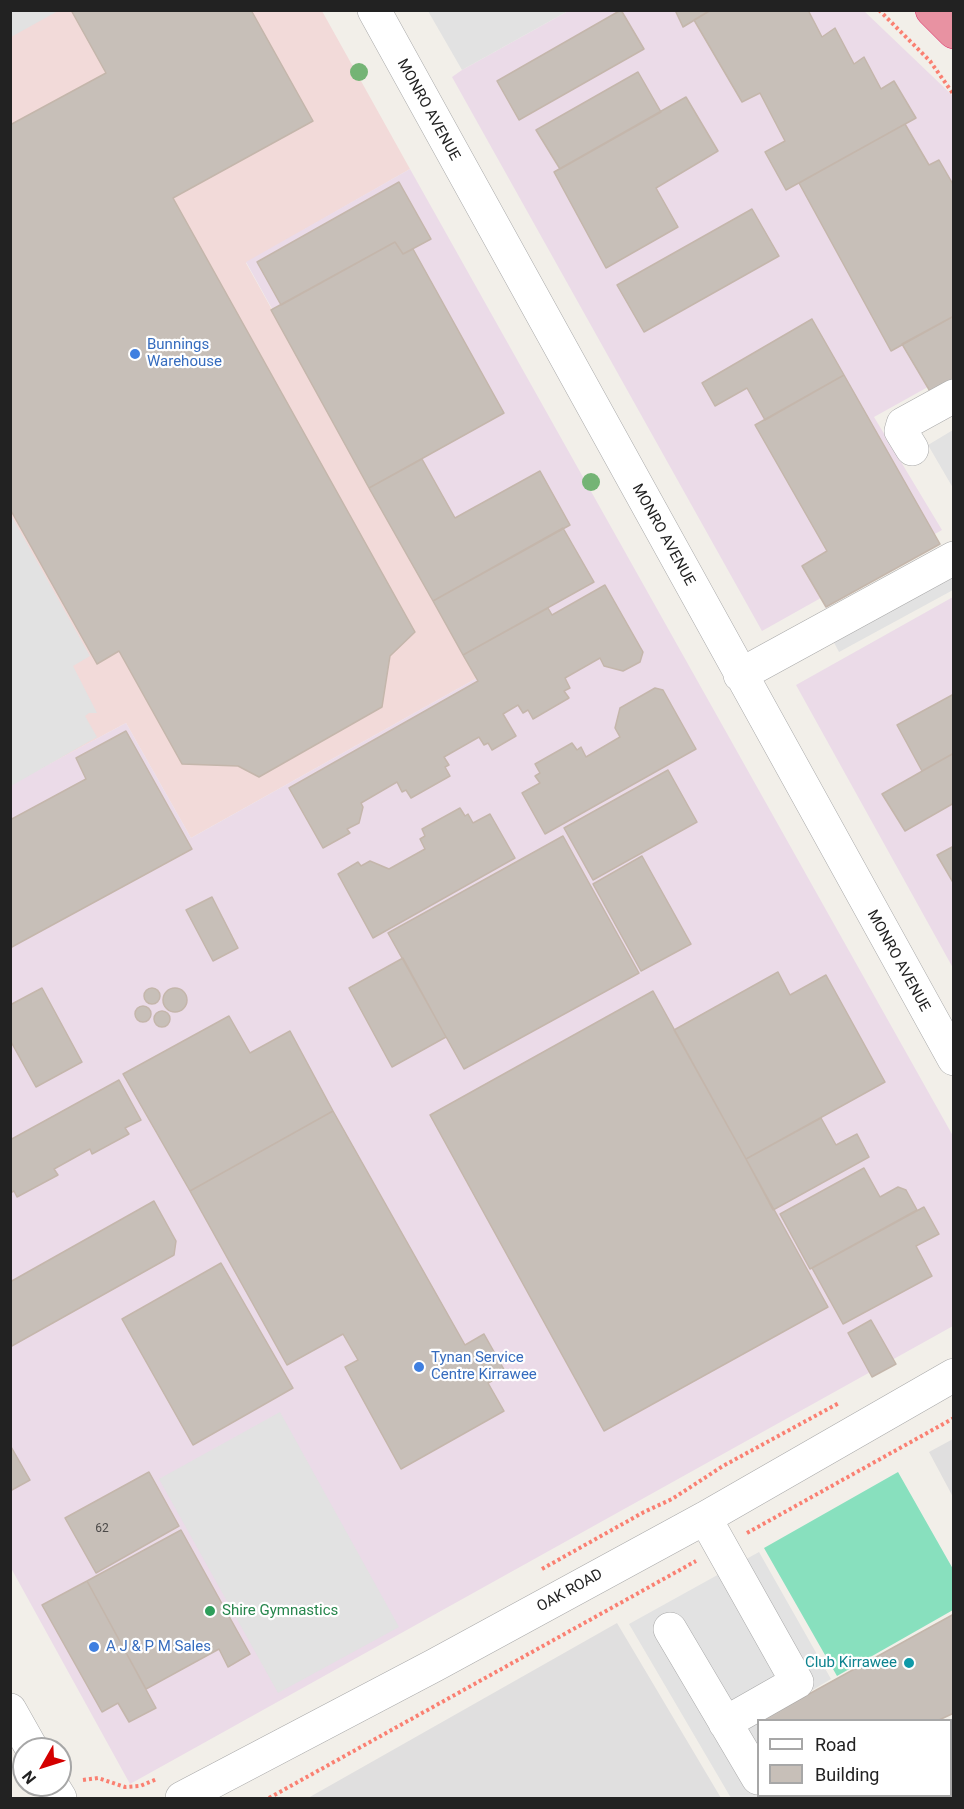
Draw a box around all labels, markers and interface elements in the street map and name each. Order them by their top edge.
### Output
street label: MONRO AVENUE [393,56,463,164]
place label: Bunnings Warehouse [147,336,222,371]
marker: Bunnings Warehouse [128,347,142,361]
street label: MONRO AVENUE [628,481,698,589]
street label: MONRO AVENUE [863,907,933,1015]
place label: Tynan Service Centre Kirrawee [431,1349,537,1384]
marker: Tynan Service Centre Kirrawee [412,1360,426,1374]
house number: 62 [95,1522,109,1536]
street label: OAK ROAD [534,1566,606,1616]
place label: Shire Gymnastics [222,1602,338,1620]
marker: Shire Gymnastics [203,1604,217,1618]
place label: A J & P M Sales [106,1638,211,1656]
marker: A J & P M Sales [87,1640,101,1654]
place label: Club Kirrawee [805,1654,897,1672]
marker: Club Kirrawee [902,1656,916,1670]
legend [757,1719,952,1797]
text: Road [815,1734,856,1755]
north arrow [12,1737,72,1797]
text: Building [815,1764,879,1785]
text: N [18,1767,40,1788]

